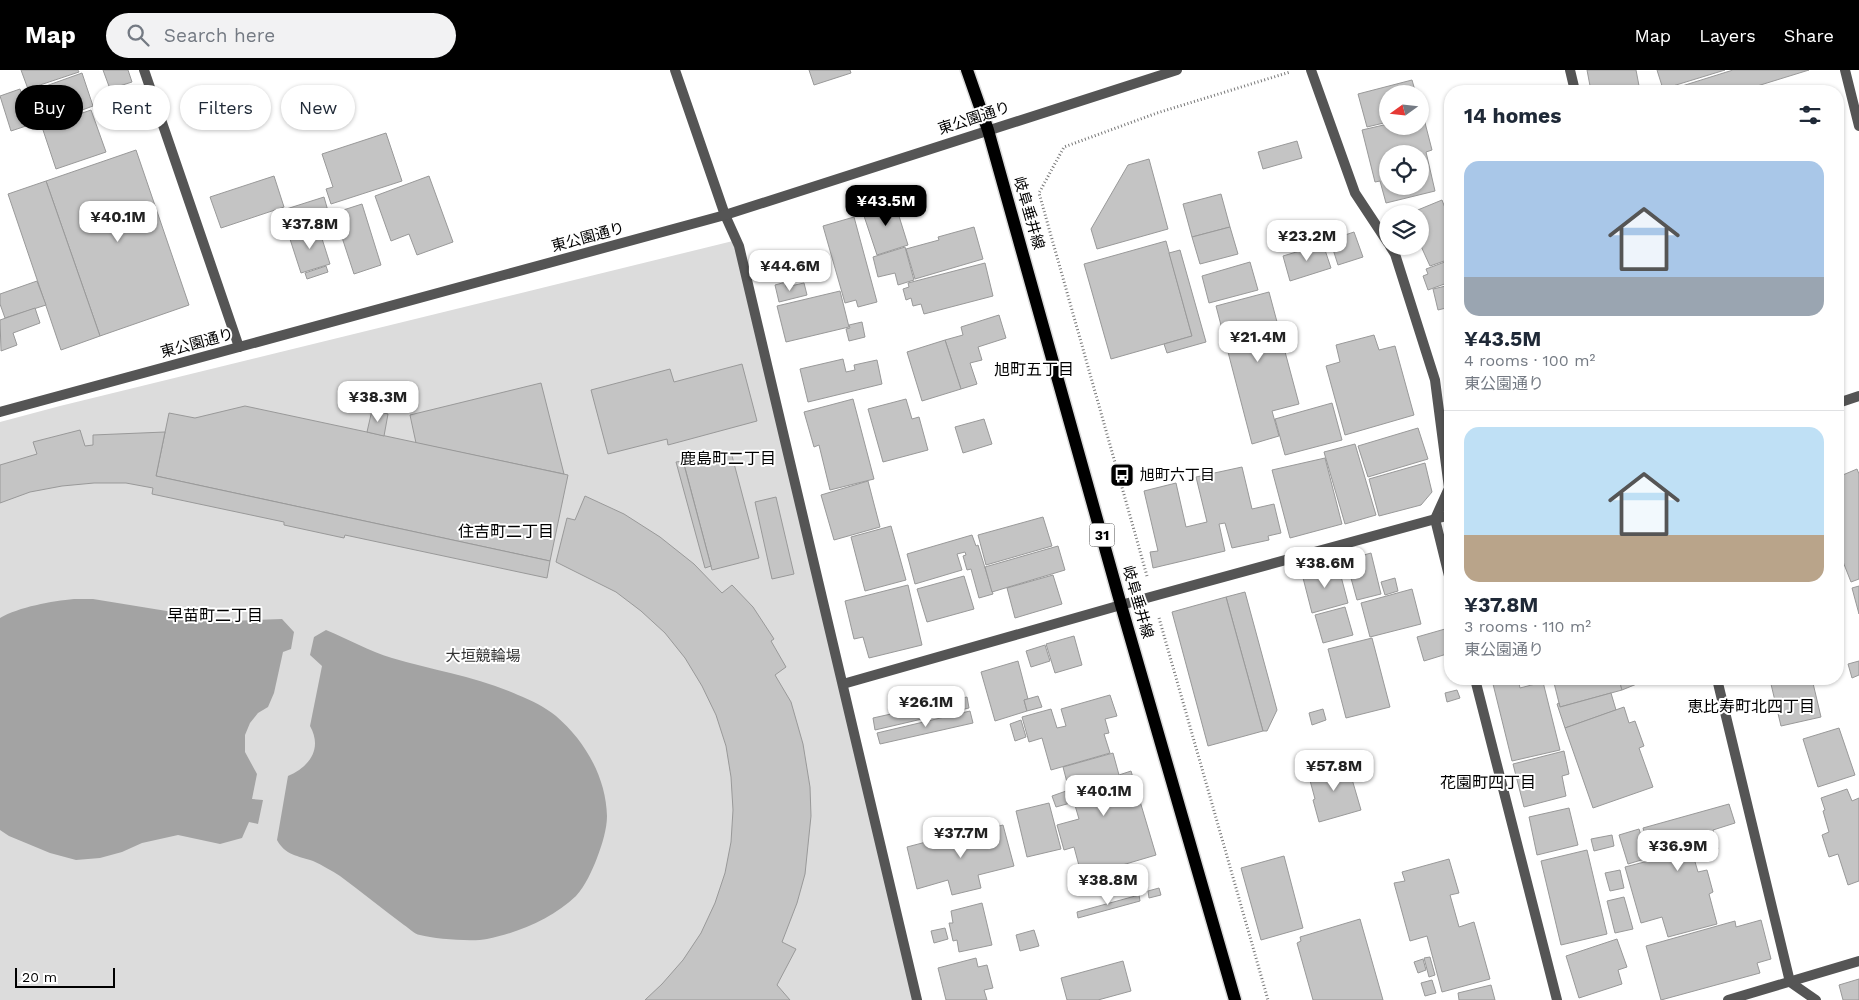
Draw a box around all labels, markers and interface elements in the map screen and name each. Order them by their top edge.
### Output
search box [106,13,456,58]
text: Map [25,21,76,49]
icon: search [124,21,152,49]
text: Search here [164,24,275,47]
text: Map [1634,25,1671,46]
text: Layers [1699,25,1756,46]
text: Share [1784,25,1834,46]
chip: Buy [15,85,83,130]
chip: Rent [93,85,170,130]
chip: Filters [180,85,271,130]
chip: New [281,85,355,130]
north arrow [1379,85,1429,135]
map controls [1379,85,1429,255]
street label: 東公園通り [936,98,1012,138]
icon: filters [1796,101,1824,129]
text: 14 homes [1464,103,1561,128]
button: locate [1379,145,1429,195]
street label: 岐阜垂井線 [1010,174,1048,252]
pin: ¥43.5M [845,184,927,227]
text: ¥43.5M [856,191,916,210]
icon: home [1599,194,1689,284]
pin: ¥40.1M [77,200,159,243]
button: layers [1379,205,1429,255]
text: ¥40.1M [90,207,146,226]
pin: ¥37.8M [269,208,351,250]
text: ¥37.8M [282,214,338,233]
street label: 東公園通り [549,219,627,255]
pin: ¥23.2M [1266,220,1348,262]
text: ¥23.2M [1278,226,1336,245]
pin: ¥44.6M [749,250,831,292]
text: ¥44.6M [760,256,820,275]
pin: ¥21.4M [1217,320,1299,363]
street label: 東公園通り [158,325,236,361]
text: ¥43.5M [1464,326,1541,351]
text: ¥21.4M [1230,327,1286,346]
text: 4 rooms · 100 m² [1464,351,1595,370]
district label: 旭町五丁目 [994,360,1074,379]
text: 東公園通り [1464,374,1544,393]
pin: ¥38.3M [337,380,419,423]
text: ¥38.3M [349,387,407,406]
district label: 鹿島町二丁目 [680,449,776,468]
icon: home [1599,459,1689,549]
bus stop icon: 旭町六丁目 [1109,462,1135,488]
place label: 旭町六丁目 [1140,466,1215,484]
district label: 住吉町二丁目 [458,522,554,541]
road number: 31 [1090,524,1114,546]
pin: ¥38.6M [1284,546,1366,589]
text: ¥38.6M [1295,553,1355,572]
street label: 岐阜垂井線 [1119,563,1157,641]
text: ¥37.8M [1464,592,1538,617]
district label: 早苗町二丁目 [167,606,263,625]
text: 3 rooms · 110 m² [1464,617,1591,636]
text: 東公園通り [1464,640,1544,659]
park label: 大垣競輪場 [445,647,521,665]
pin: ¥26.1M [885,686,967,728]
text: ¥26.1M [899,692,953,711]
district label: 恵比寿町北四丁目 [1687,697,1815,716]
pin: ¥57.8M [1293,750,1375,792]
text: ¥57.8M [1306,756,1362,775]
district label: 花園町四丁目 [1440,773,1536,792]
pin: ¥40.1M [1063,774,1145,817]
text: ¥40.1M [1076,781,1132,800]
pin: ¥37.7M [920,816,1002,859]
text: ¥37.7M [934,823,988,842]
pin: ¥36.9M [1637,830,1719,872]
text: ¥36.9M [1648,836,1708,855]
pin: ¥38.8M [1067,864,1149,906]
text: ¥38.8M [1078,870,1138,889]
scale bar [15,965,115,988]
text: 20 m [22,969,57,985]

